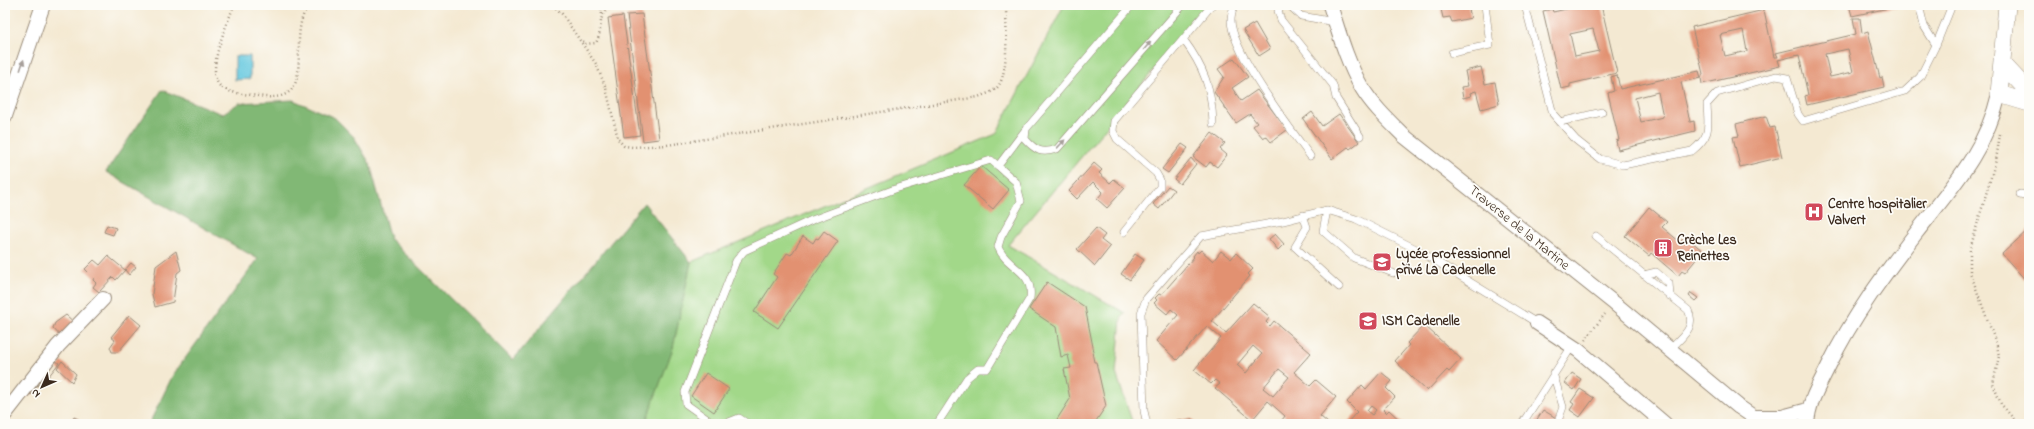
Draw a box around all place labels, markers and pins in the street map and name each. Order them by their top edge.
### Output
place label: Centre hospitalier Valvert [1827,194,1927,231]
hospital icon: Centre hospitalier Valvert [1803,201,1825,223]
place label: Crèche Les Reinettes [1676,230,1737,267]
building icon: Crèche Les Reinettes [1652,237,1674,259]
place label: Lycée professionnel privé La Cadenelle [1396,244,1511,281]
school or university icon: Lycée professionnel privé La Cadenelle [1371,251,1393,273]
school or university icon: ISM Cadenelle [1357,310,1379,332]
place label: ISM Cadenelle [1382,311,1461,332]

